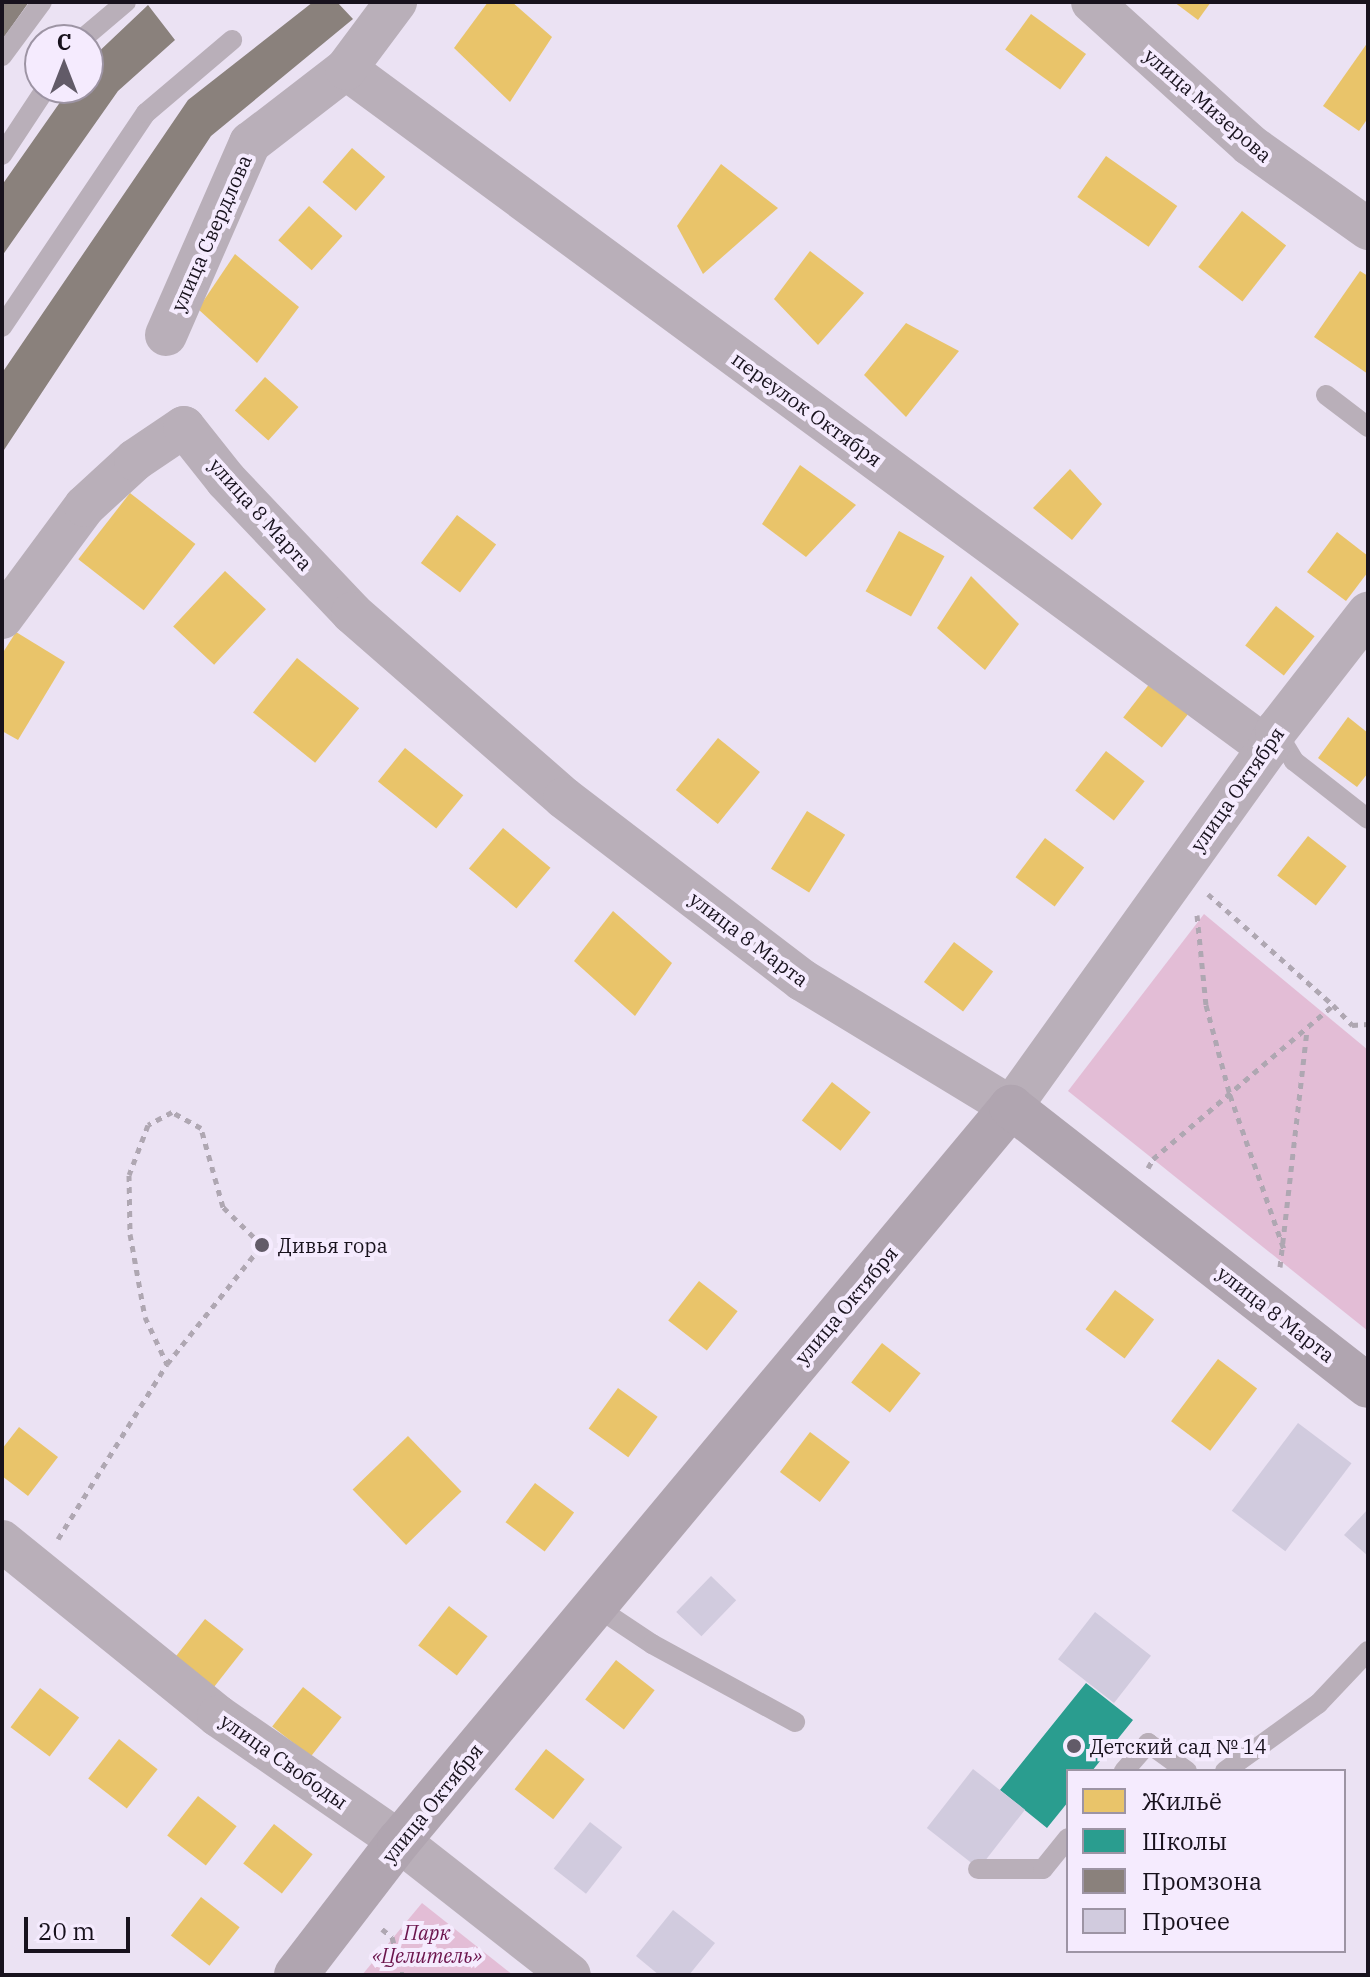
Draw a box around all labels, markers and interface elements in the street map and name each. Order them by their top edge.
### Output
north arrow [24,24,104,104]
text: С [57,27,71,56]
street label: улица Мизерова [1139,43,1277,167]
street label: улица Свердлова [166,151,256,315]
street label: переулок Октября [727,347,887,471]
street label: улица 8 Марта [204,453,318,575]
street label: улица Октября [1185,722,1289,856]
street label: улица 8 Марта [685,887,813,991]
place label: Дивья гора [278,1233,388,1257]
marker: Дивья гора [253,1236,271,1254]
street label: улица Октября [790,1241,902,1369]
street label: улица 8 Марта [1212,1261,1340,1367]
street label: улица Свободы [216,1708,352,1814]
place label: Детский сад № 14 [1090,1734,1267,1758]
marker: Детский сад № 14 [1065,1737,1083,1755]
street label: улица Октября [376,1738,488,1868]
legend [1066,1769,1346,1953]
text: Жильё [1142,1785,1222,1817]
text: Школы [1142,1825,1227,1857]
text: Промзона [1142,1865,1262,1897]
scale bar [28,1901,134,1951]
text: Прочее [1142,1905,1230,1937]
text: 20 m [38,1915,95,1947]
park label: Парк «Целитель» [372,1921,482,1968]

